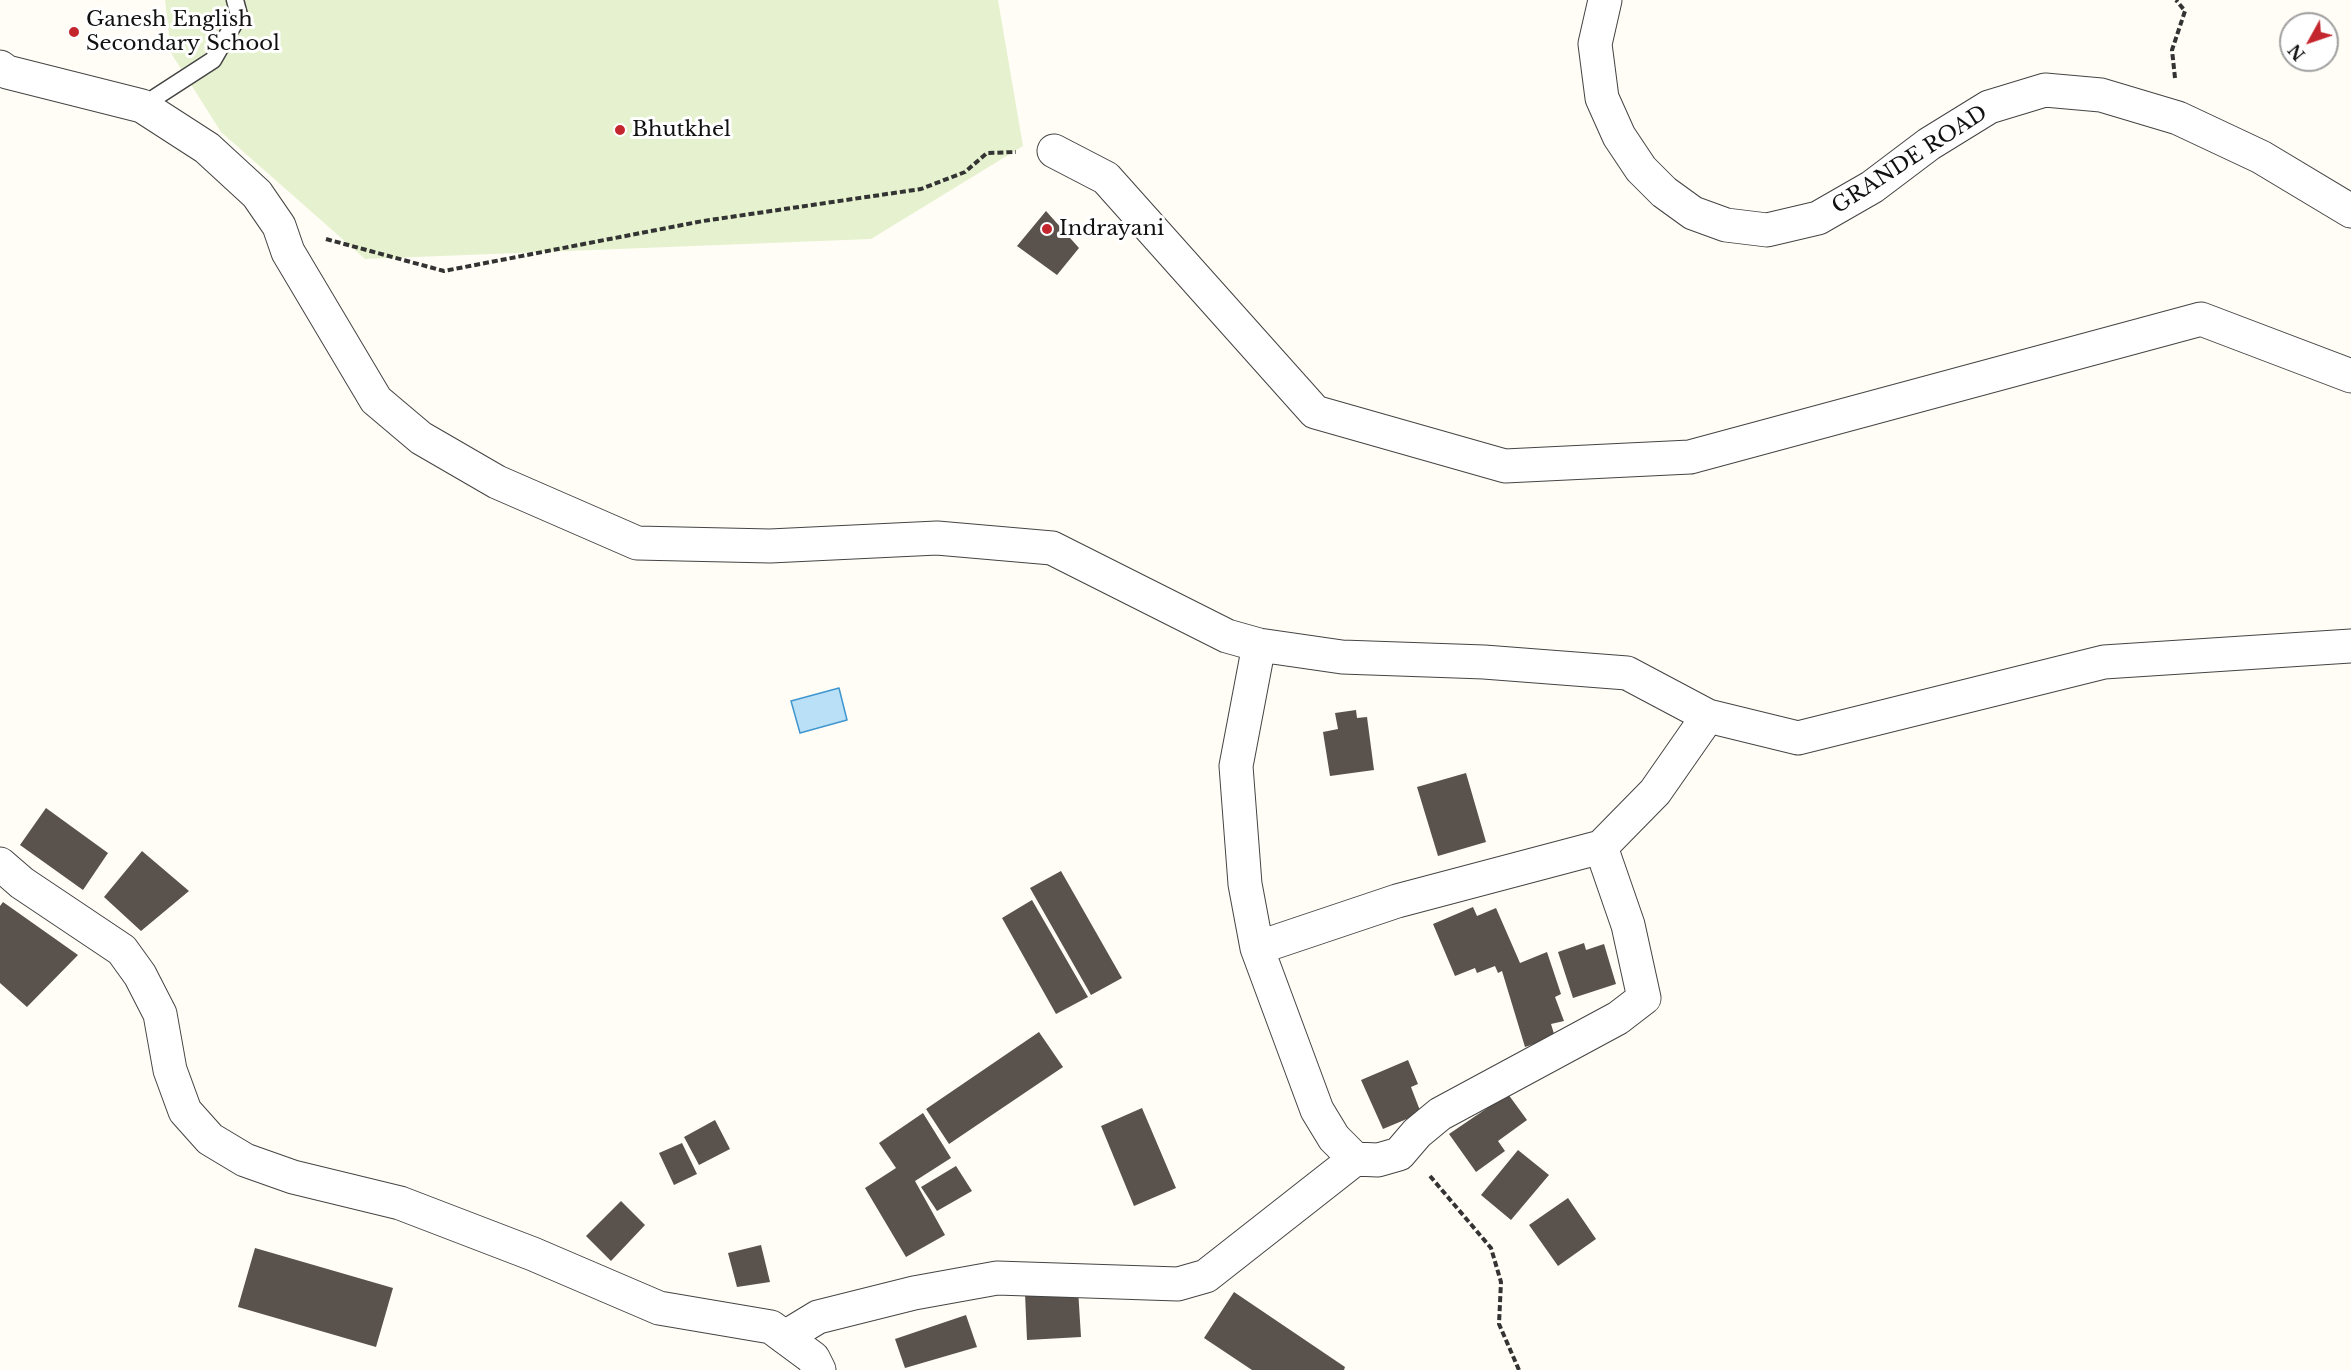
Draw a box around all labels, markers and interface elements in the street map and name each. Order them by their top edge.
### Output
place label: Ganesh English Secondary School [86,7,280,57]
north arrow [2279,12,2339,72]
marker: Ganesh English Secondary School [67,25,81,39]
text: N [2284,40,2309,64]
street label: GRANDE ROAD [1828,100,1992,220]
place label: Bhutkhel [632,117,731,143]
marker: Bhutkhel [613,123,627,137]
place label: Indrayani [1059,216,1164,242]
marker: Indrayani [1040,222,1054,236]

